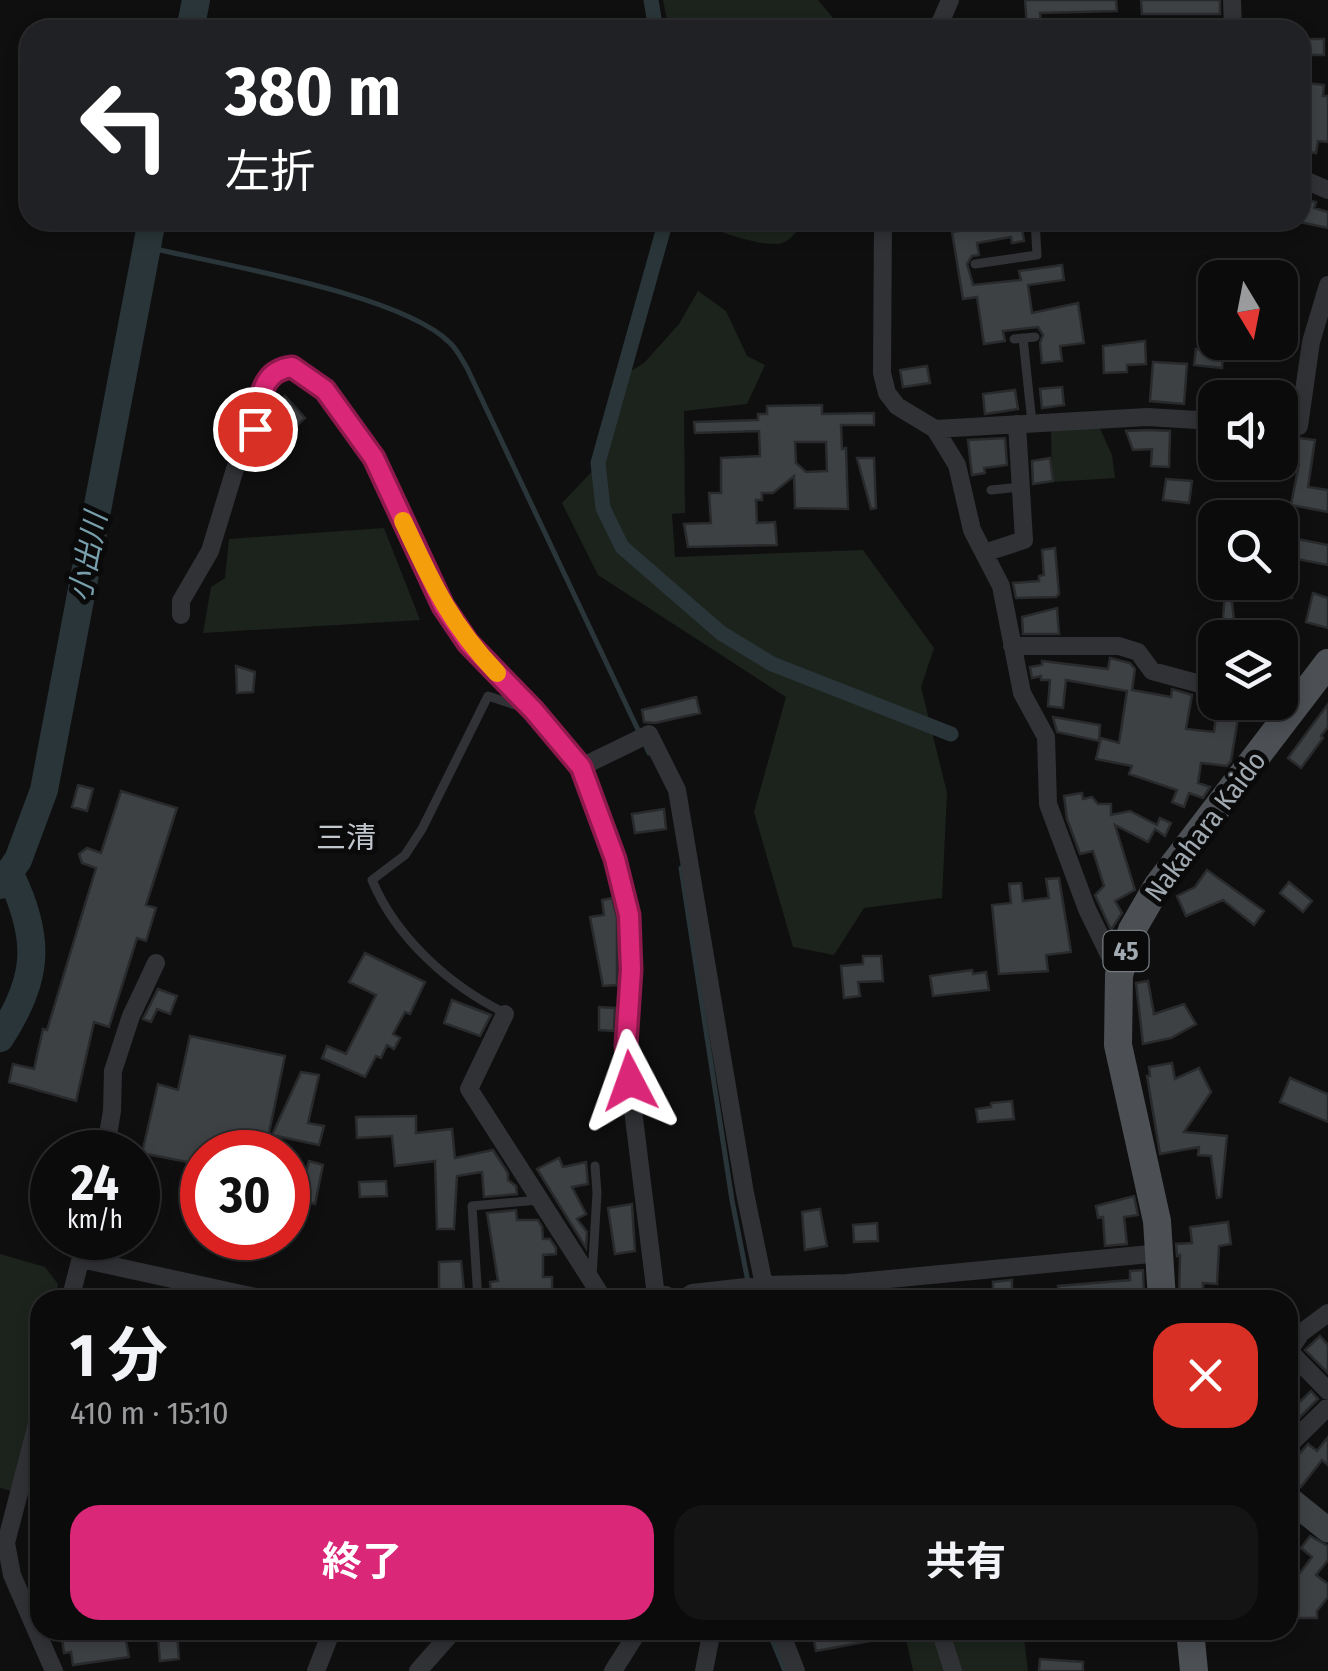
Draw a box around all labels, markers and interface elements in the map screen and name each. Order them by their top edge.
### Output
text: 380 m [225,50,401,134]
icon: left [60,60,190,190]
text: 左折 [225,145,315,199]
north arrow [1198,260,1298,360]
map controls [1198,260,1298,720]
button: sound [1198,380,1298,480]
pin [213,387,298,472]
icon: arrive [228,402,283,457]
button: search [1198,500,1298,600]
water label: 小出川 [62,506,115,605]
button: layers [1198,620,1298,720]
street label: Nakahara Kaido [1138,745,1273,908]
district label: 三清 [316,820,376,856]
road number: 45 [1104,931,1148,971]
position arrow [578,1029,682,1133]
speed limit sign: 30 [180,1130,310,1260]
text: 24 [71,1153,119,1213]
text: km/h [67,1205,123,1235]
text: 1 分 [70,1320,168,1392]
button: close [1153,1323,1258,1428]
text: 410 m · 15:10 [70,1394,229,1432]
button: 終了 [70,1505,654,1620]
button: 共有 [674,1505,1258,1620]

